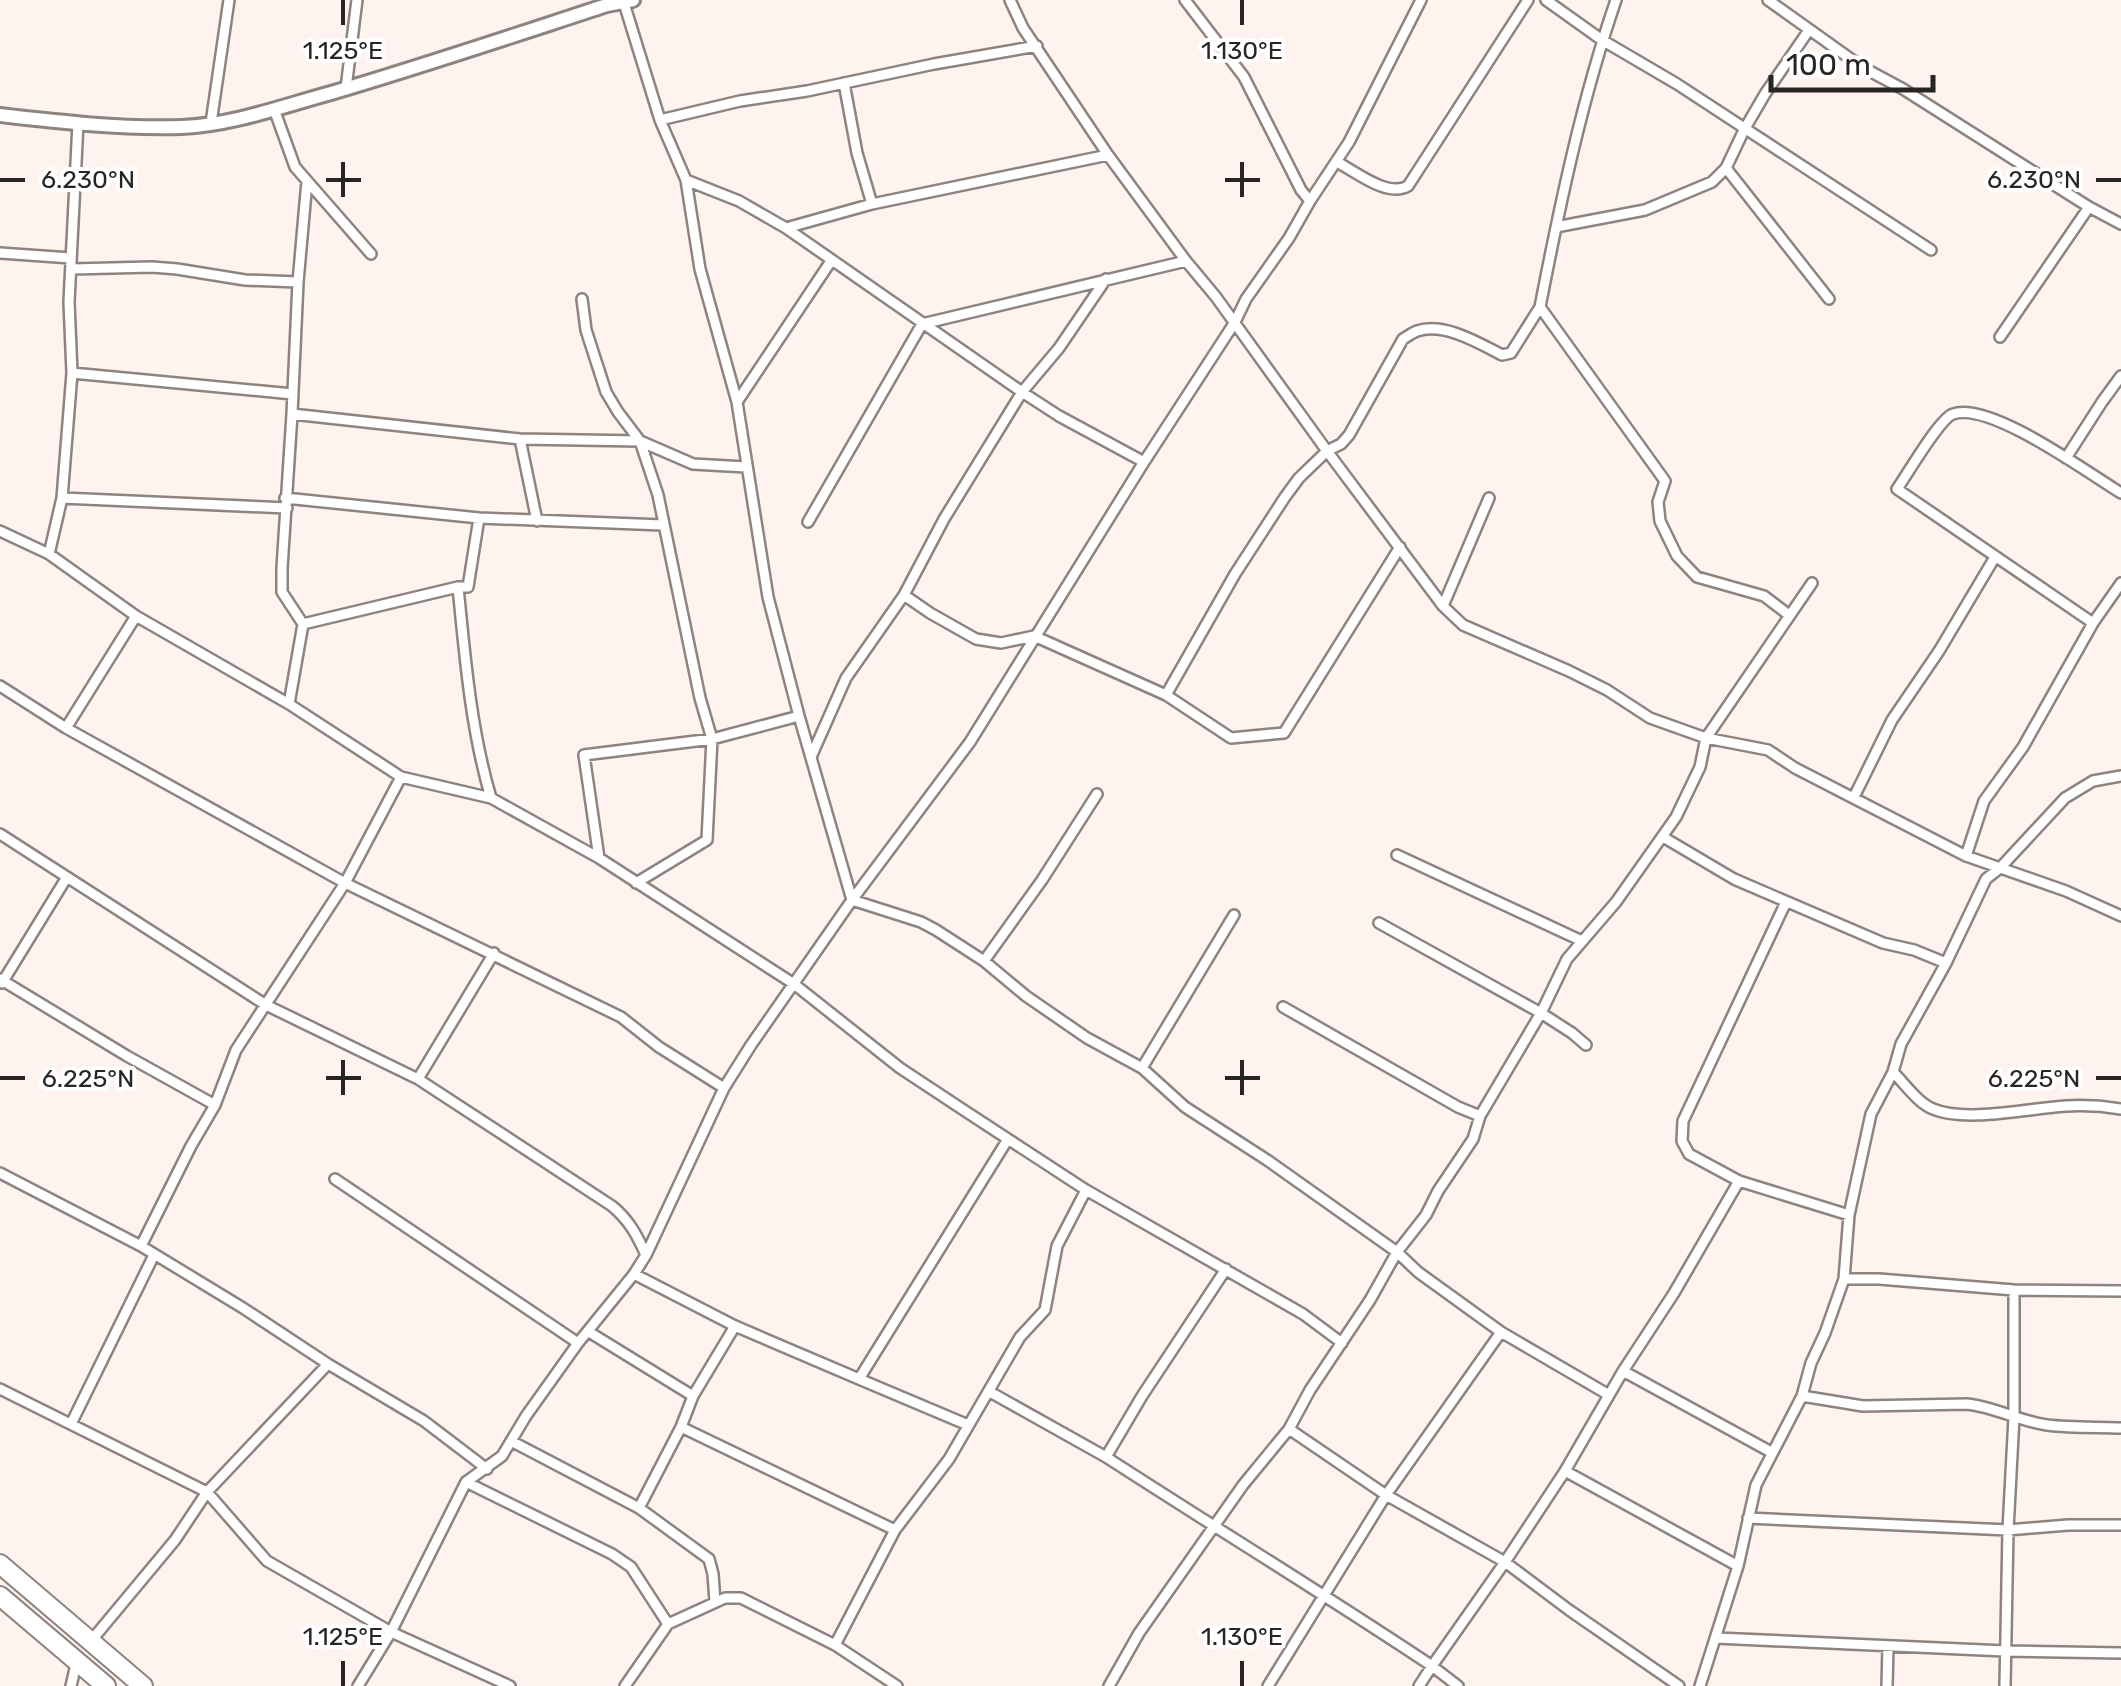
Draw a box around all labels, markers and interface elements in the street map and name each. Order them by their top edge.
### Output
scale bar [1771,30,1934,92]
text: 1.125°E [303,36,383,65]
text: 1.130°E [1201,36,1283,65]
text: 100 m [1786,47,1871,83]
text: 6.230°N [41,165,135,194]
text: 6.230°N [1987,165,2081,194]
text: 6.225°N [42,1064,134,1093]
text: 6.225°N [1988,1064,2080,1093]
text: 1.125°E [303,1622,383,1651]
text: 1.130°E [1201,1622,1283,1651]

